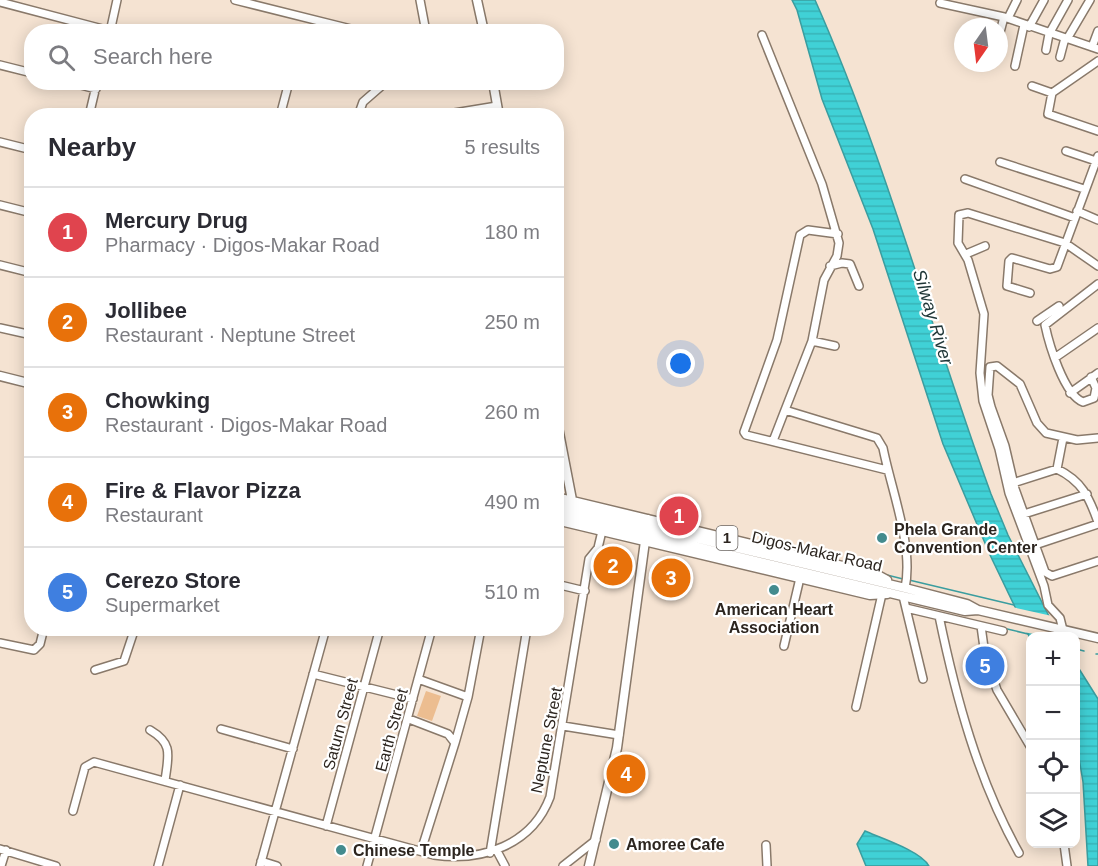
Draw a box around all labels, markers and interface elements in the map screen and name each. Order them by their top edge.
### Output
north arrow [954,18,1008,72]
search box [24,24,564,90]
icon: search [45,41,78,74]
text: Search here [93,44,213,69]
text: Nearby [48,132,136,162]
text: 5 results [464,136,540,158]
text: Mercury Drug [105,208,248,233]
text: 1 [62,221,73,243]
text: 180 m [484,221,540,243]
text: Pharmacy · Digos-Makar Road [105,234,380,256]
water label: Silway River [909,267,957,368]
text: Jollibee [105,298,187,323]
text: 2 [62,311,73,333]
text: 250 m [484,311,540,333]
text: Restaurant · Neptune Street [105,324,355,346]
your location [666,349,695,378]
text: Chowking [105,388,210,413]
text: 3 [62,401,73,423]
text: 260 m [484,401,540,423]
text: Restaurant · Digos-Makar Road [105,414,387,436]
text: Fire & Flavor Pizza [105,478,301,503]
text: 4 [62,491,73,513]
text: 490 m [484,491,540,513]
pin: 1 [660,494,698,538]
text: Restaurant [105,504,203,526]
place label: Phela Grande Convention Center [894,521,1037,556]
road number: 1 [716,526,738,550]
street label: Digos-Makar Road [750,528,884,575]
marker: Phela Grande Convention Center [875,531,889,545]
pin: 2 [594,544,632,588]
pin: 3 [652,556,690,600]
text: Cerezo Store [105,568,241,593]
text: 5 [62,581,73,603]
text: 510 m [484,581,540,603]
marker: American Heart Association [767,583,781,597]
text: Supermarket [105,594,220,616]
place label: American Heart Association [715,601,834,636]
map controls [1026,632,1080,848]
button: + [1026,632,1080,686]
pin: 5 [966,644,1004,688]
street label: Saturn Street [320,676,361,772]
street label: Neptune Street [528,685,565,795]
street label: Earth Street [372,686,411,774]
button: − [1026,686,1080,740]
button: locate [1026,740,1080,794]
pin: 4 [606,752,646,796]
button: layers [1026,794,1080,848]
place label: Amoree Cafe [626,836,725,853]
marker: Amoree Cafe [607,837,621,851]
place label: Chinese Temple [353,842,475,859]
marker: Chinese Temple [334,843,348,857]

